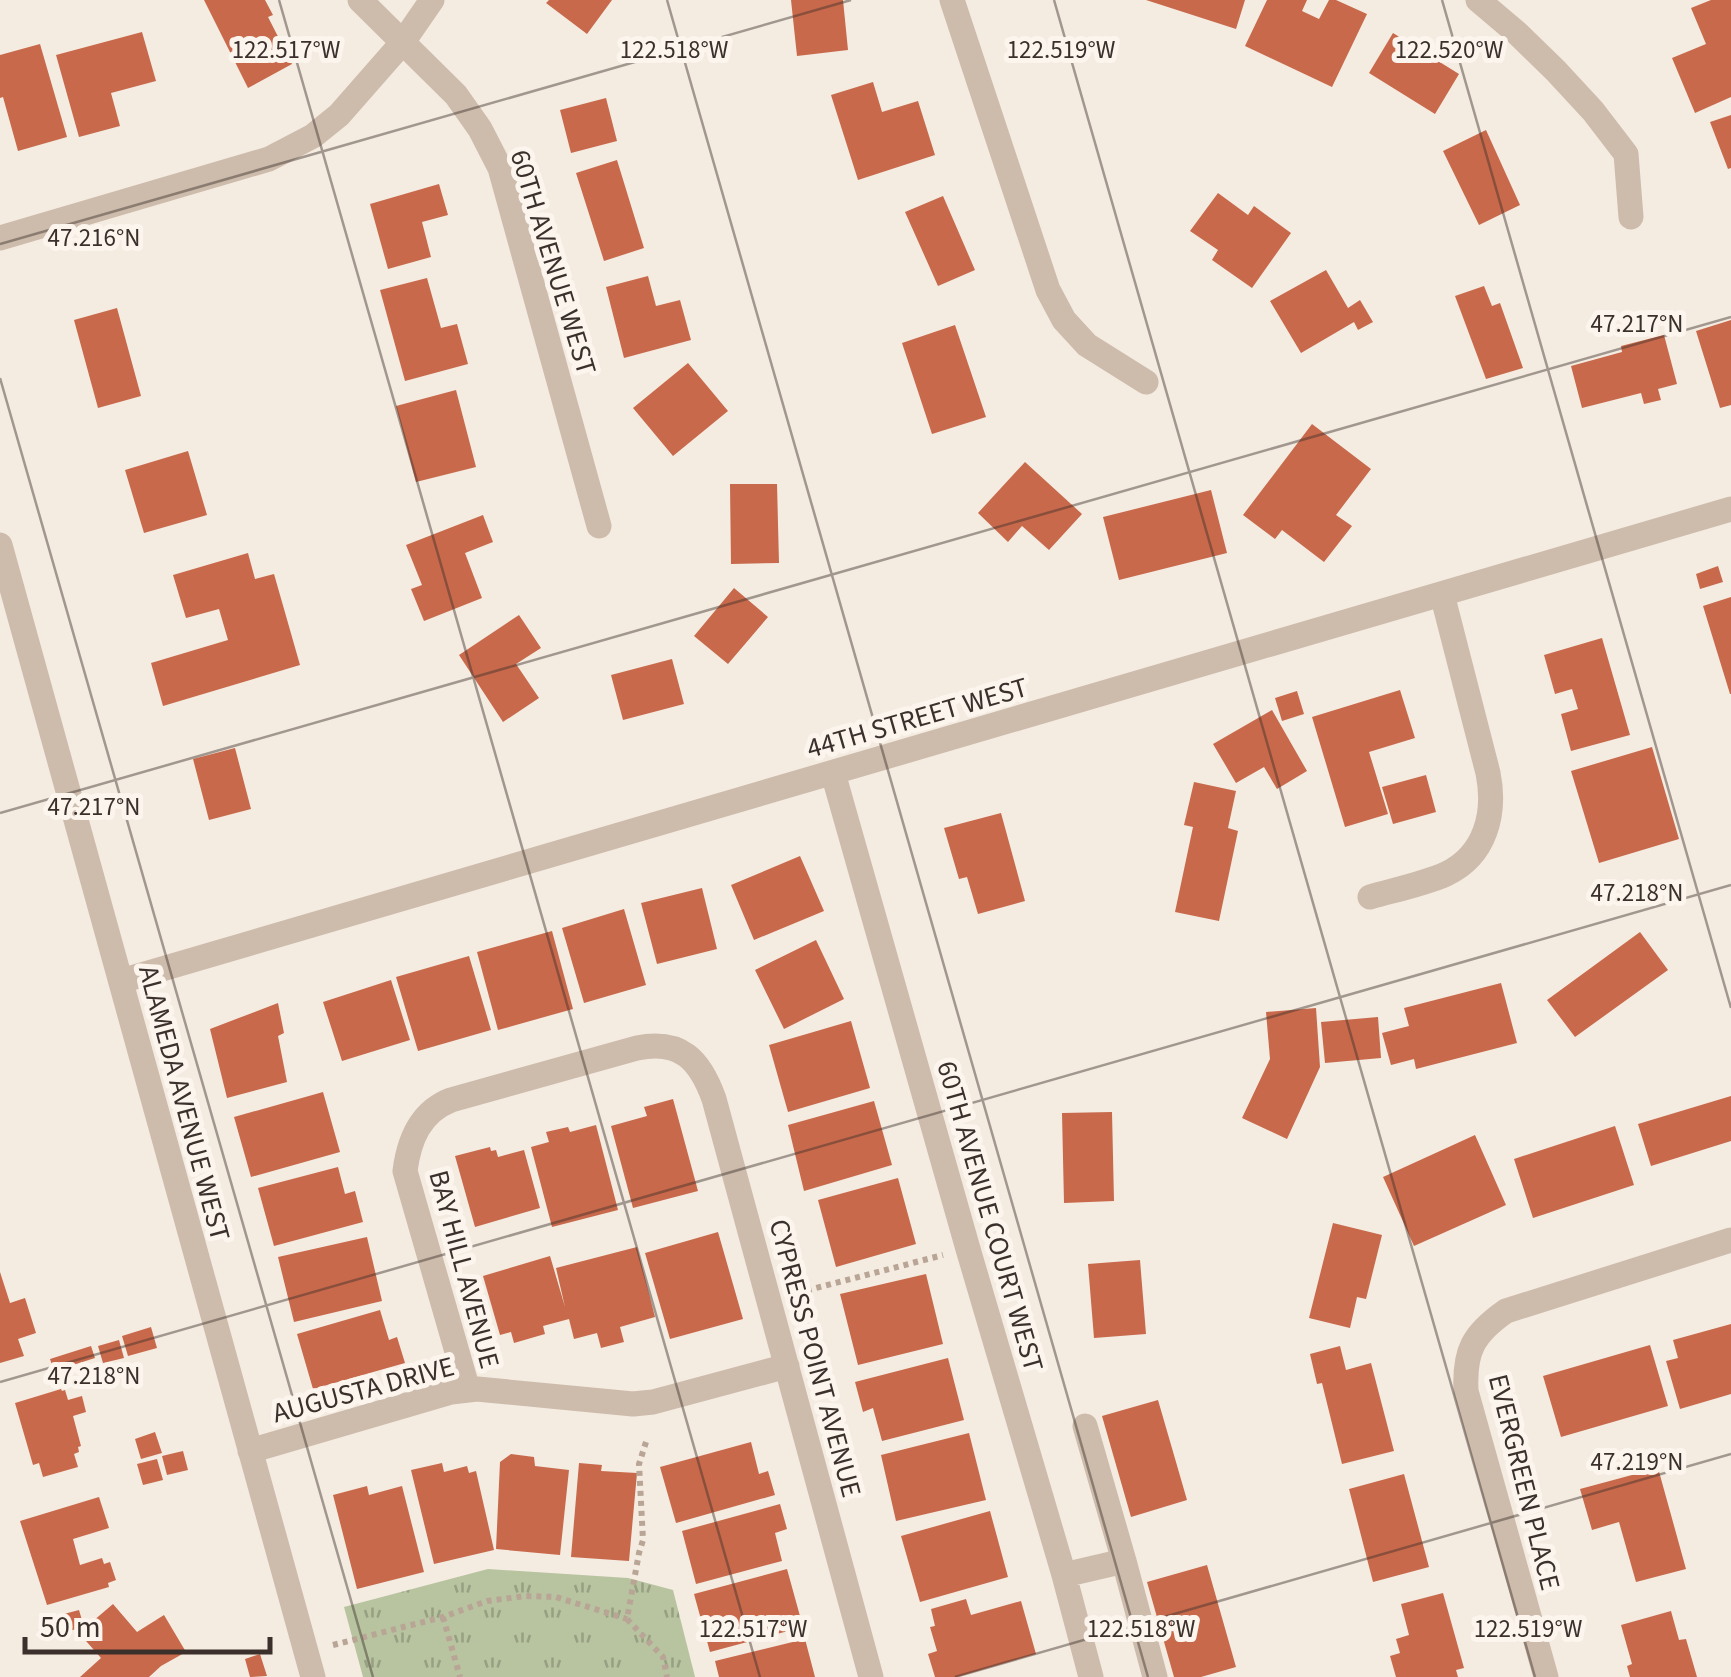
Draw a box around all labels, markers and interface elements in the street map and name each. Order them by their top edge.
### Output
text: 122.517°W [232,32,341,68]
text: 122.518°W [620,32,729,68]
text: 122.519°W [1007,32,1116,68]
text: 122.520°W [1395,32,1504,68]
street label: 60TH AVENUE WEST [500,145,606,380]
text: 47.216°N [48,220,140,256]
text: 47.217°N [1591,306,1683,342]
street label: 44TH STREET WEST [802,667,1033,769]
text: 47.217°N [48,789,140,825]
text: 47.218°N [1591,875,1683,911]
street label: ALAMEDA AVENUE WEST [128,961,240,1245]
street label: 60TH AVENUE COURT WEST [927,1056,1054,1376]
street label: BAY HILL AVENUE [418,1166,510,1373]
street label: CYPRESS POINT AVENUE [759,1215,871,1502]
street label: AUGUSTA DRIVE [268,1346,459,1433]
text: 47.218°N [48,1358,140,1394]
street label: EVERGREEN PLACE [1478,1370,1570,1595]
text: 47.219°N [1591,1444,1683,1480]
scale bar [25,1592,270,1654]
text: 50 m [40,1606,101,1649]
text: 122.517°W [699,1611,808,1647]
text: 122.518°W [1087,1611,1196,1647]
text: 122.519°W [1474,1611,1583,1647]

